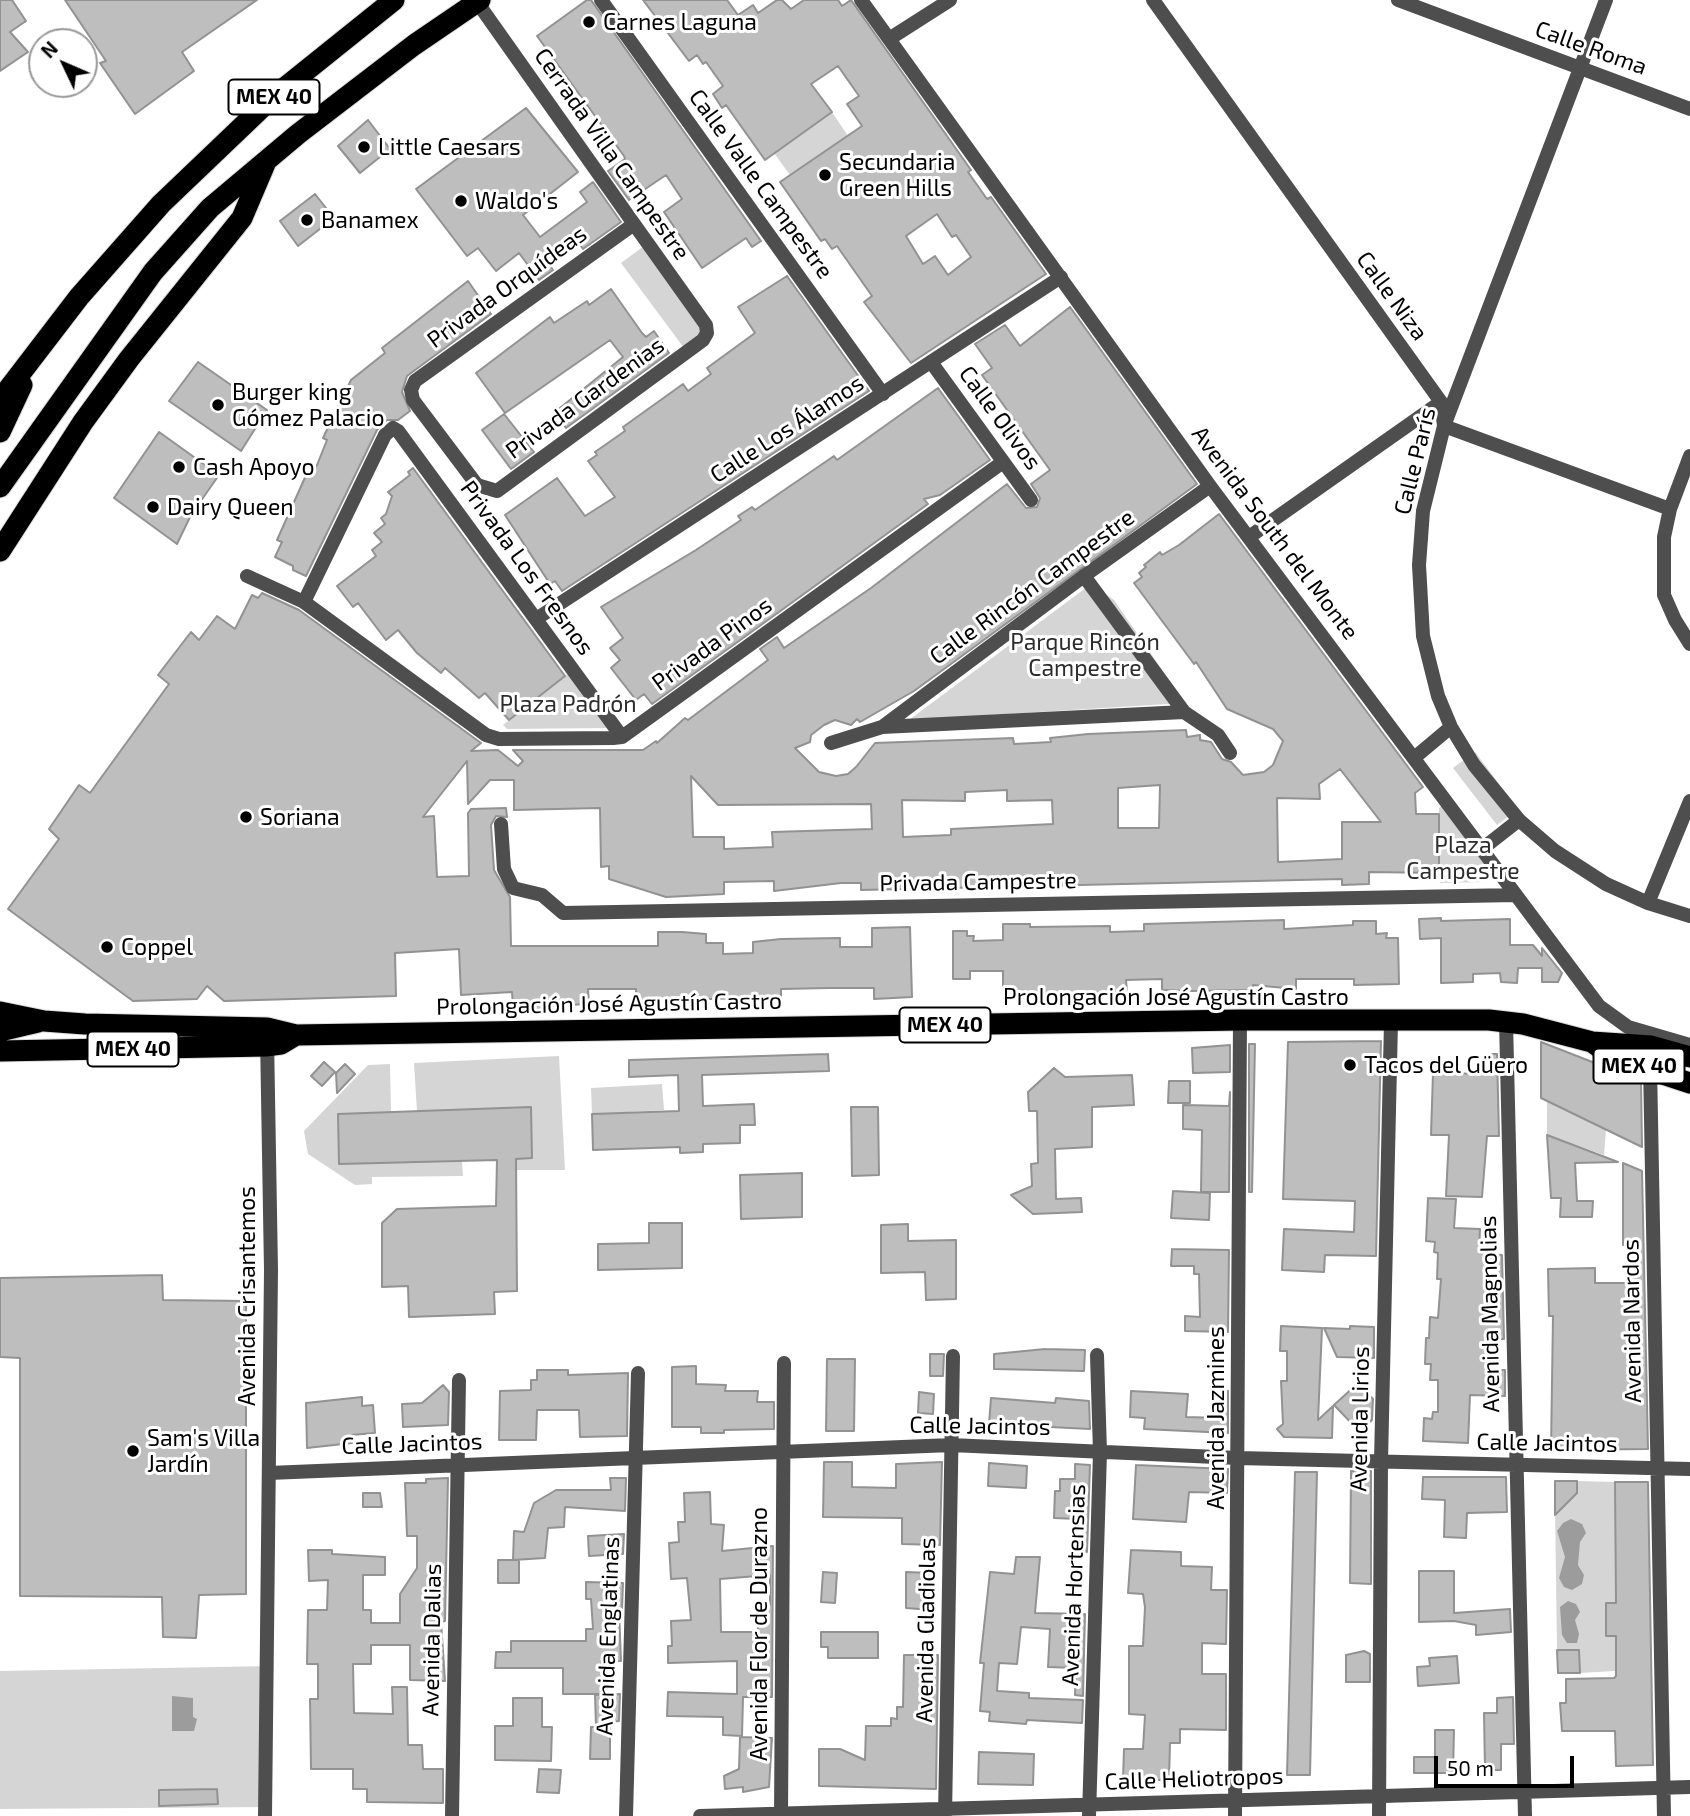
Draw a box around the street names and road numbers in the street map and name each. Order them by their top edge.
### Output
street label: Calle Roma [1531,15,1651,81]
street label: Cerrada Villa Campestre [528,43,696,265]
road number: MEX 40 [229,80,320,114]
street label: Calle Valle Campestre [683,84,839,284]
street label: Privada Orquídeas [422,220,592,354]
street label: Calle Niza [1351,246,1433,346]
street label: Privada Gardenias [500,331,670,465]
street label: Calle Olivos [953,361,1047,475]
street label: Calle Los Álamos [705,369,869,489]
street label: Calle París [1388,404,1442,518]
street label: Avenida South del Monte [1186,421,1364,645]
street label: Privada Los Fresnos [454,475,600,661]
street label: Calle Rincón Campestre [924,504,1140,670]
street label: Privada Pinos [647,591,777,697]
street label: Privada Campestre [879,866,1077,898]
street label: Prolongación José Agustín Castro [1003,983,1349,1011]
street label: Prolongación José Agustín Castro [436,987,782,1021]
road number: MEX 40 [900,1007,990,1042]
road number: MEX 40 [88,1032,178,1066]
road number: MEX 40 [1594,1048,1684,1084]
street label: Avenida Crisantemos [233,1186,261,1406]
street label: Avenida Magnolias [1474,1215,1506,1413]
street label: Avenida Nardos [1617,1239,1647,1403]
street label: Avenida Jazmines [1202,1326,1230,1510]
street label: Avenida Lirios [1345,1346,1375,1492]
street label: Calle Jacintos [909,1411,1051,1441]
street label: Calle Jacintos [341,1428,483,1460]
street label: Calle Jacintos [1476,1428,1618,1458]
street label: Avenida Hortensias [1057,1484,1091,1686]
street label: Avenida Flor de Durazno [745,1507,773,1761]
street label: Avenida Englatinas [591,1536,625,1736]
street label: Avenida Gladiolas [911,1537,941,1723]
street label: Avenida Dalias [417,1563,447,1717]
street label: Calle Heliotropos [1104,1762,1284,1796]

